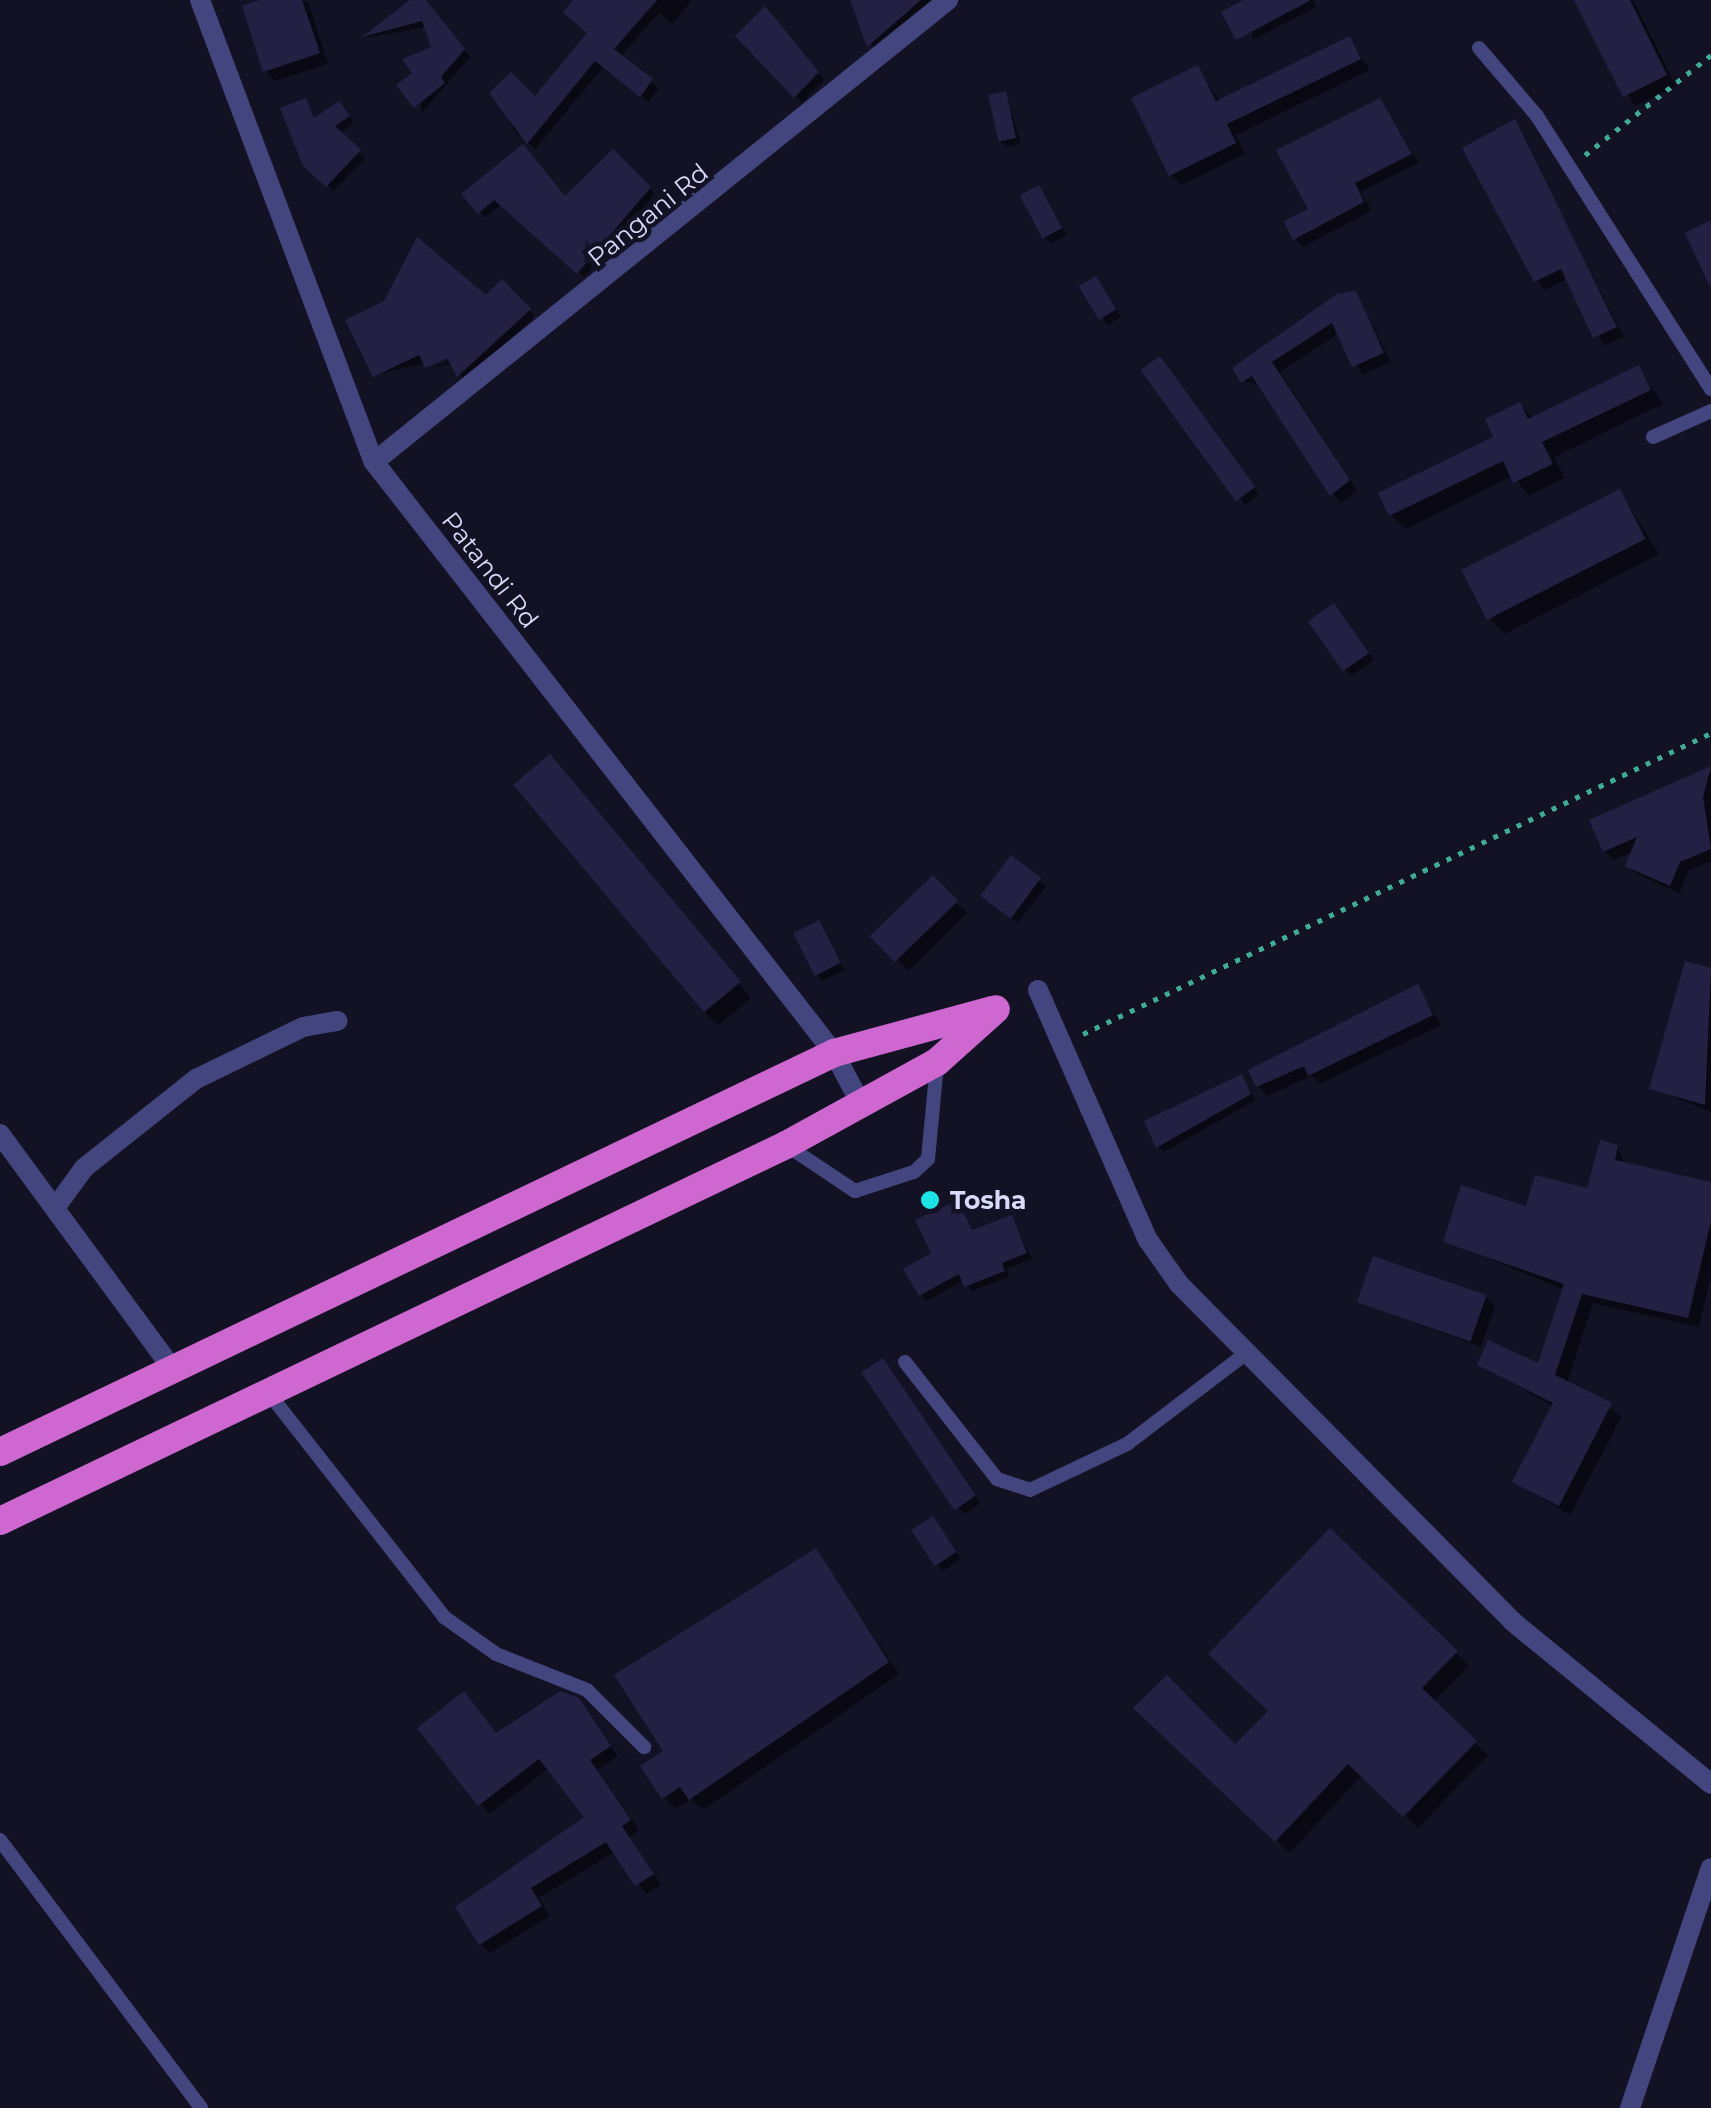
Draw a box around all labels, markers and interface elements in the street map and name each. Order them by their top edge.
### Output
street label: Pangani Rd [582,157,714,273]
street label: Patandi Rd [435,506,545,634]
place label: Tosha [950,1185,1026,1215]
marker: Tosha [919,1189,941,1211]

